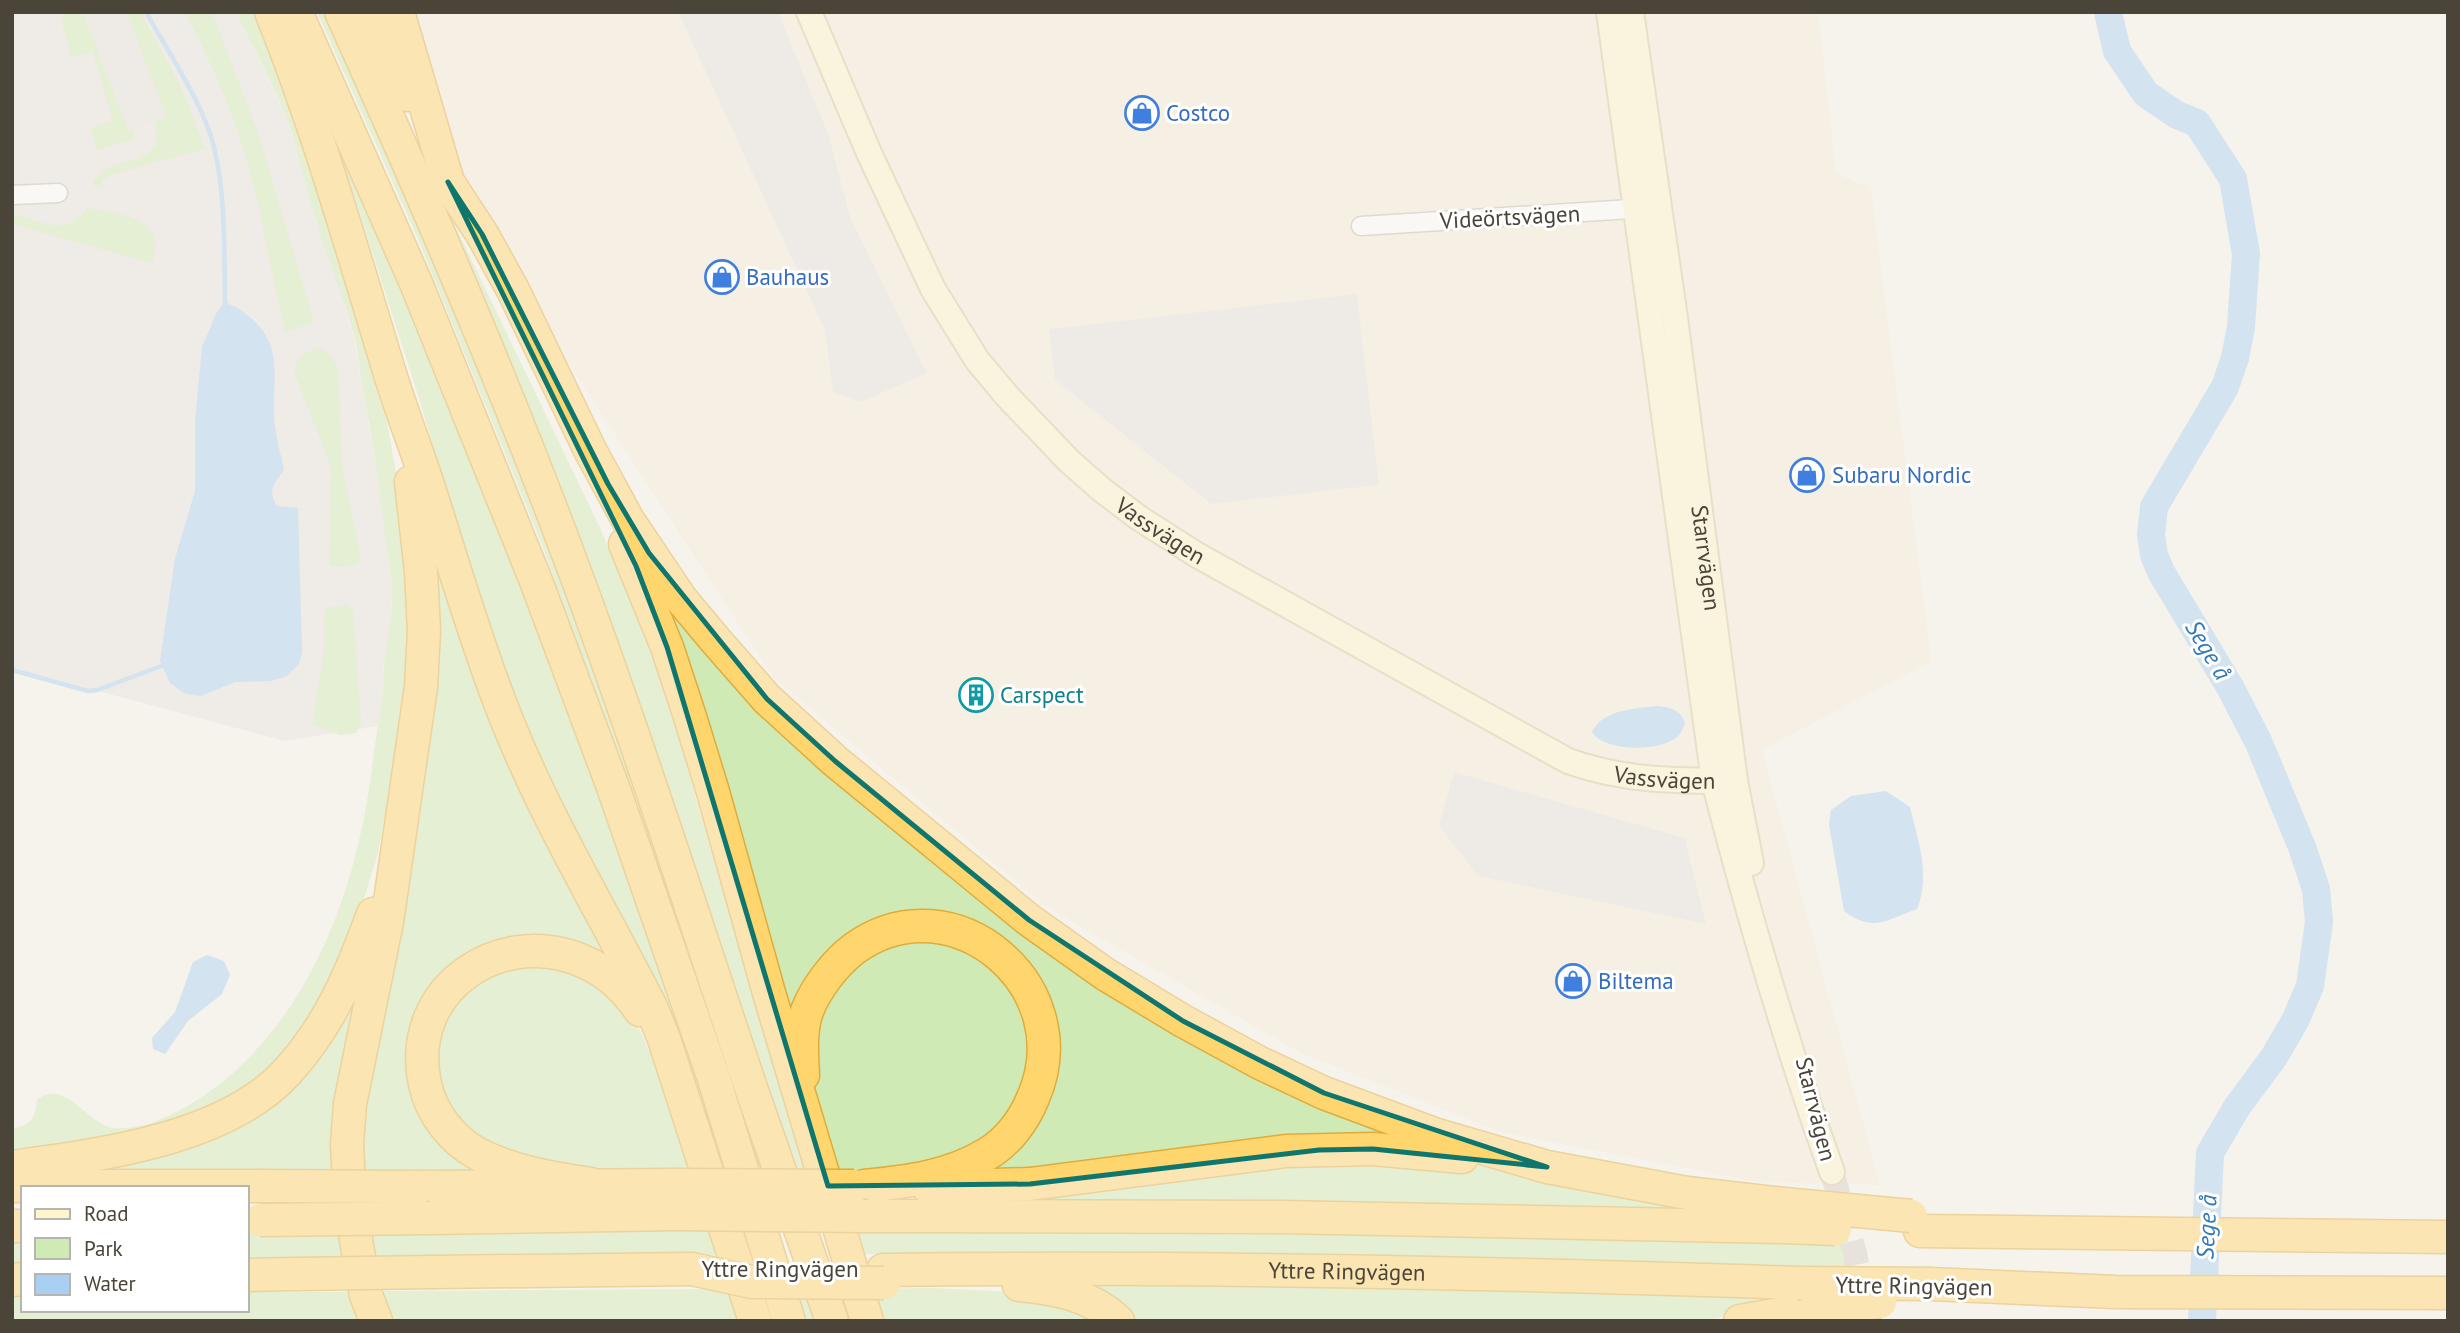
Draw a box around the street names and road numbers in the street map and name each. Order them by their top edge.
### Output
street label: Videörtsvägen [1438,198,1581,235]
street label: Vassvägen [1109,490,1210,571]
street label: Starrvägen [1685,503,1728,612]
street label: Vassvägen [1611,759,1715,795]
street label: Starrvägen [1790,1054,1843,1164]
street label: Yttre Ringvägen [701,1254,859,1283]
street label: Yttre Ringvägen [1268,1255,1426,1287]
street label: Yttre Ringvägen [1835,1270,1993,1301]

